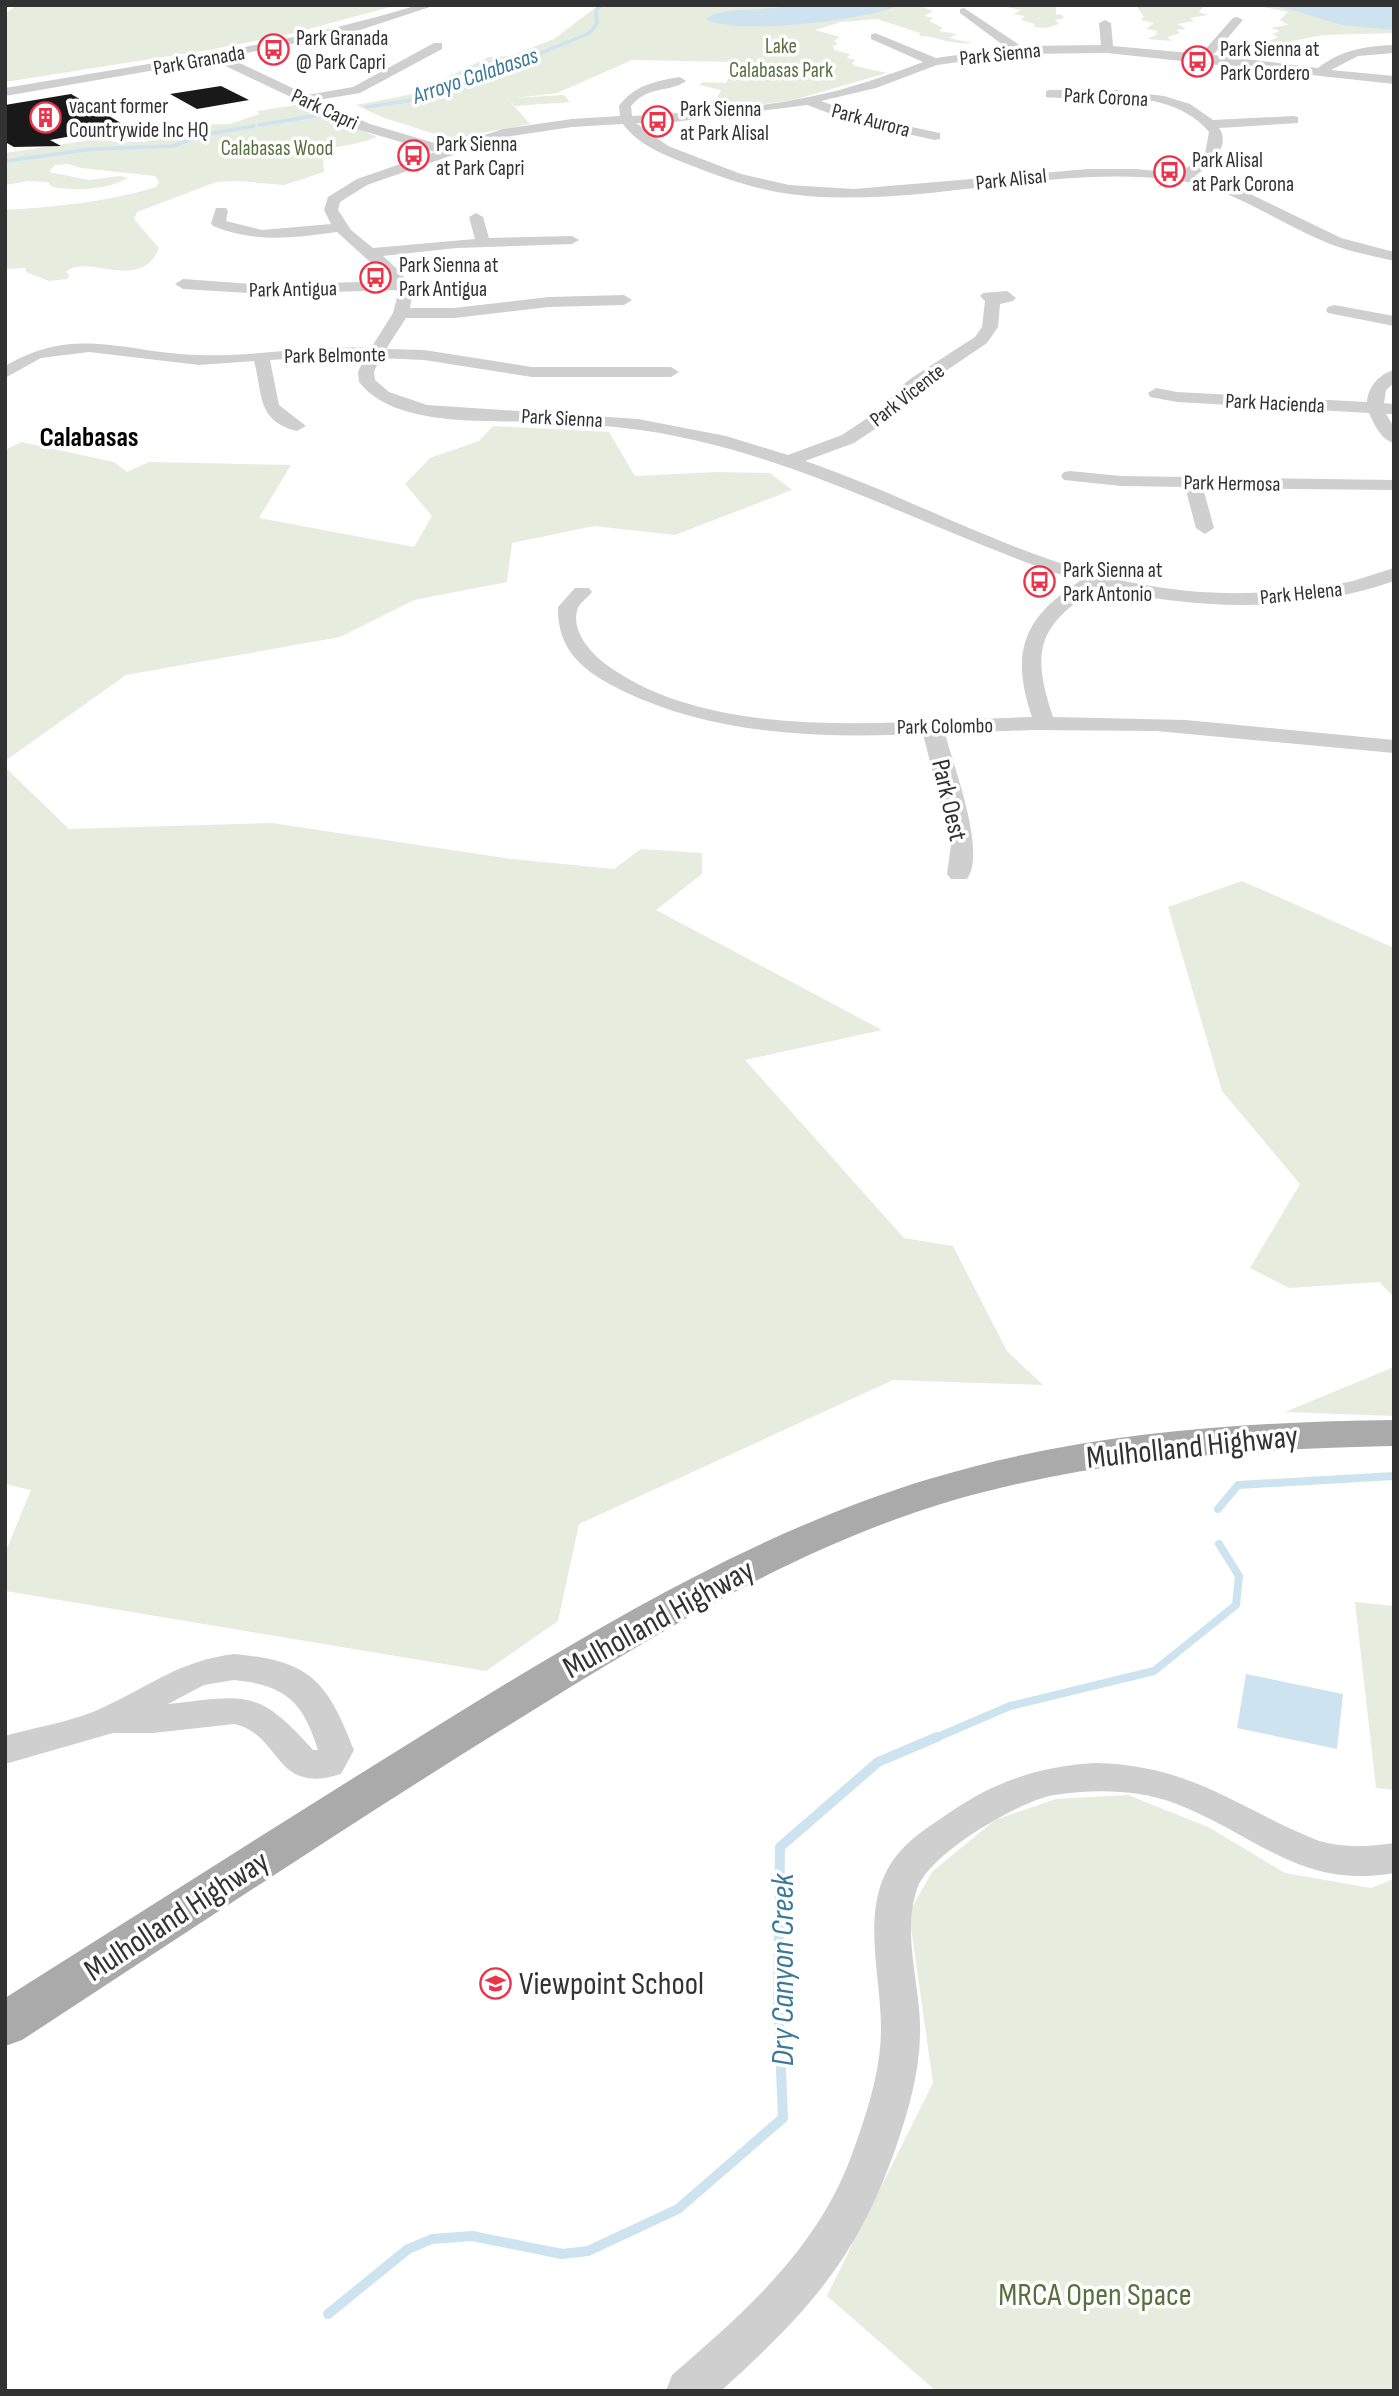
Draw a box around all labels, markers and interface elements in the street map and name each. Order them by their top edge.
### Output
place label: Park Granada @ Park Capri [296,26,388,75]
bus stop icon: Park Granada @ Park Capri [256,33,290,67]
park label: Lake Calabasas Park [729,34,833,83]
place label: Park Sienna at Park Cordero [1220,37,1319,86]
street label: Park Sienna [958,38,1042,71]
street label: Park Granada [151,40,247,81]
water label: Arroyo Calabasas [408,41,542,111]
bus stop icon: Park Sienna at Park Cordero [1180,44,1214,78]
street label: Park Capri [288,83,362,136]
street label: Park Corona [1063,83,1149,112]
place label: vacant former Countrywide Inc HQ [69,94,209,143]
place label: Park Sienna at Park Alisal [680,97,769,146]
street label: Park Aurora [829,98,913,143]
building icon: vacant former Countrywide Inc HQ [29,101,63,135]
bus stop icon: Park Sienna at Park Alisal [640,104,674,138]
place label: Park Sienna at Park Capri [436,132,524,181]
park label: Calabasas Wood [221,136,333,161]
bus stop icon: Park Sienna at Park Capri [396,139,430,173]
place label: Park Alisal at Park Corona [1192,148,1294,197]
bus stop icon: Park Alisal at Park Corona [1152,155,1186,189]
street label: Park Alisal [974,163,1048,196]
place label: Park Sienna at Park Antigua [399,253,498,302]
bus stop icon: Park Sienna at Park Antigua [359,260,393,294]
street label: Park Antigua [249,276,337,303]
street label: Park Belmonte [284,342,386,369]
street label: Park Vicente [865,358,950,432]
street label: Park Hacienda [1225,388,1325,419]
street label: Park Sienna [521,404,603,433]
district label: Calabasas [39,421,139,454]
street label: Park Hermosa [1183,470,1281,497]
place label: Park Sienna at Park Antonio [1063,558,1162,607]
bus stop icon: Park Sienna at Park Antonio [1023,565,1057,599]
street label: Park Helena [1259,577,1343,610]
street label: Park Colombo [897,713,993,740]
street label: Park Oest [924,757,973,844]
street label: Mulholland Highway [1085,1417,1300,1478]
street label: Mulholland Highway [556,1551,761,1688]
street label: Mulholland Highway [77,1842,276,1990]
water label: Dry Canyon Creek [763,1872,803,2066]
place label: Viewpoint School [519,1965,704,2004]
school or university icon: Viewpoint School [479,1966,513,2000]
park label: MRCA Open Space [998,2276,1192,2315]

